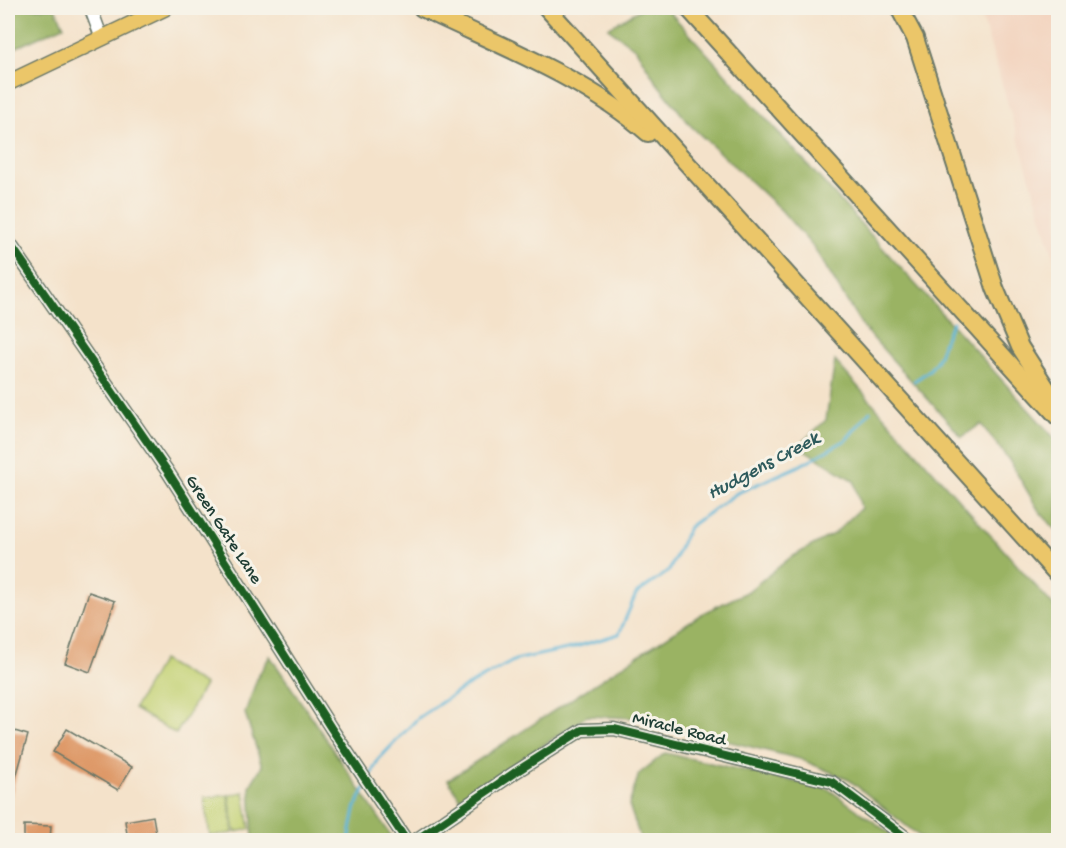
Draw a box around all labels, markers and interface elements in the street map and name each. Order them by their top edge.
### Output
water label: Hudgens Creek [704,427,826,506]
street label: Green Gate Lane [180,472,266,589]
street label: Miracle Road [630,708,729,752]

